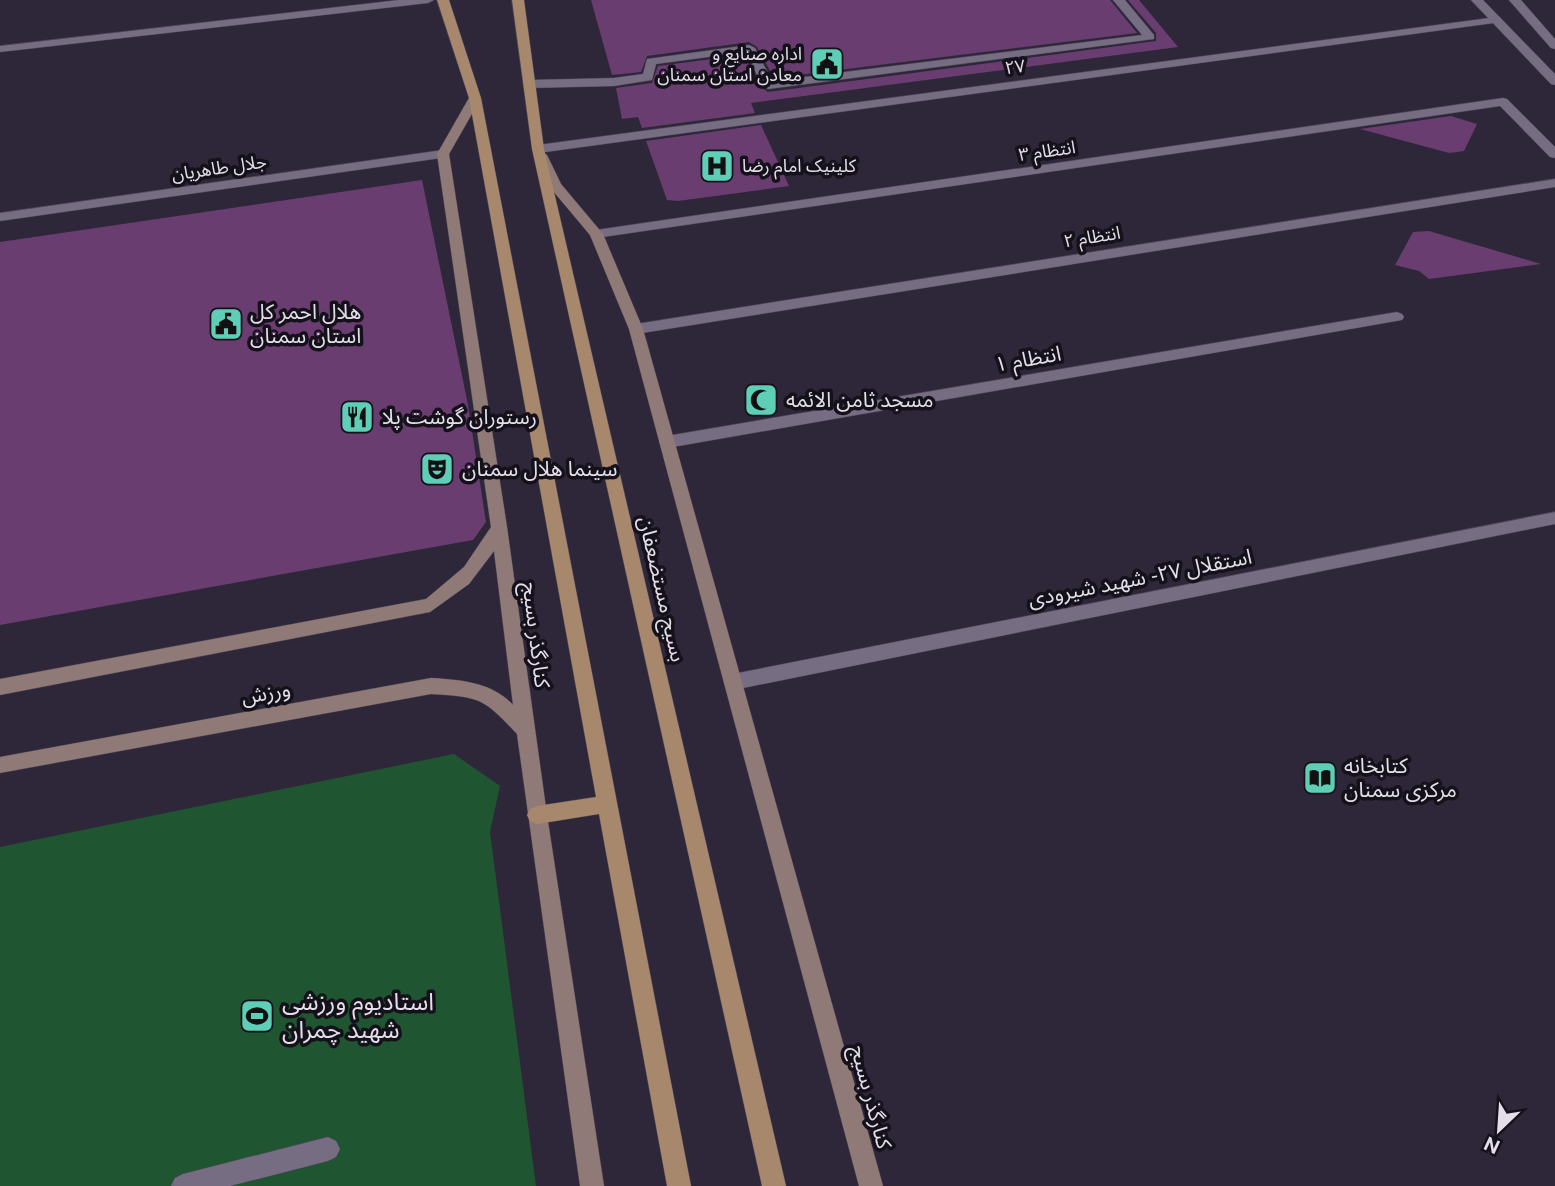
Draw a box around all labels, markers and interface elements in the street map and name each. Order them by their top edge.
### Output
place label: اداره صنایع و معادن استان سمنان [657,43,802,86]
public building icon: اداره صنایع و معادن استان سمنان [808,45,846,83]
street label: ۲۷ [1003,55,1027,78]
street label: انتظام ۳ [1017,136,1077,169]
hospital icon: کلینیک امام رضا [698,147,736,185]
street label: جلال طاهریان [170,150,268,186]
place label: کلینیک امام رضا [742,155,857,180]
street label: انتظام ۲ [1062,222,1122,255]
place label: هلال احمر کل استان سمنان [250,299,361,348]
public building icon: هلال احمر کل استان سمنان [207,305,245,343]
street label: انتظام ۱ [993,340,1064,381]
mosque icon: مسجد ثامن الائمه [742,381,780,419]
place label: مسجد ثامن الائمه [786,387,934,412]
restaurant icon: رستوران گوشت پلا [338,398,376,436]
place label: رستوران گوشت پلا [382,404,537,430]
theatre icon: سینما هلال سمنان [418,450,456,488]
place label: سینما هلال سمنان [462,456,617,481]
street label: بسیج مستضعفان [631,514,691,665]
street label: استقلال ۲۷ - شهید شیرودی [1026,544,1254,611]
street label: کنارگذر بسیج [515,581,555,690]
street label: ورزش [239,676,292,709]
place label: کتابخانه مرکزی سمنان [1344,753,1457,802]
library icon: کتابخانه مرکزی سمنان [1301,759,1339,797]
place label: استادیوم ورزشی شهید چمران [282,987,434,1045]
sports icon: استادیوم ورزشی شهید چمران [238,997,276,1035]
street label: کنارگذر بسیج [843,1042,897,1153]
north arrow [1464,1095,1534,1165]
text: N [1480,1132,1503,1159]

